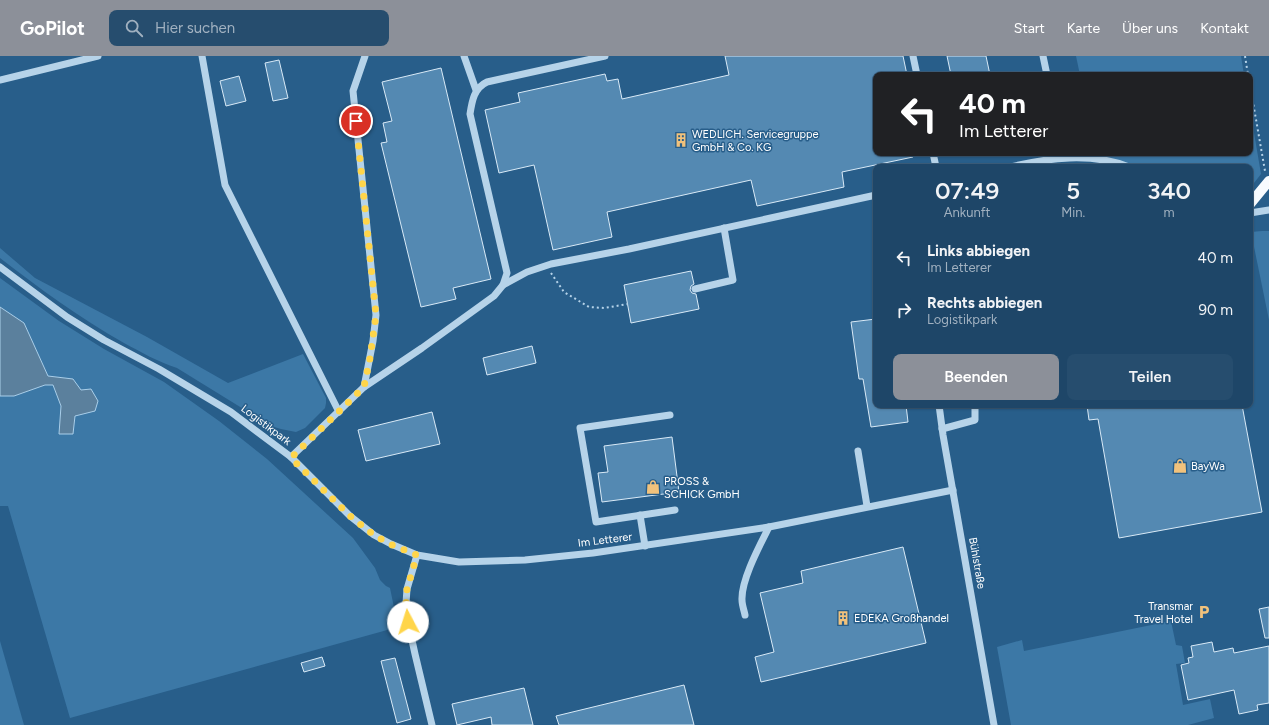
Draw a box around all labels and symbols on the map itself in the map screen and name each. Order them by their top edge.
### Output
pin [339,104,373,138]
place label: WEDLICH. Servicegruppe GmbH & Co. KG [692,128,819,154]
building icon: WEDLICH. Servicegruppe GmbH & Co. KG [673,132,689,148]
street label: Logistikpark [238,402,294,448]
shop icon: BayWa [1172,458,1188,474]
place label: BayWa [1191,460,1225,473]
place label: PROSS & SCHICK GmbH [664,475,740,501]
shop icon: PROSS & SCHICK GmbH [645,479,661,495]
street label: Im Letterer [577,530,633,550]
street label: Bühlstraße [966,536,988,590]
place label: Transmar Travel Hotel [1134,600,1193,626]
position arrow [387,601,429,643]
parking icon: Transmar Travel Hotel [1196,604,1212,620]
building icon: EDEKA Großhandel [835,610,851,626]
place label: EDEKA Großhandel [854,612,949,625]

